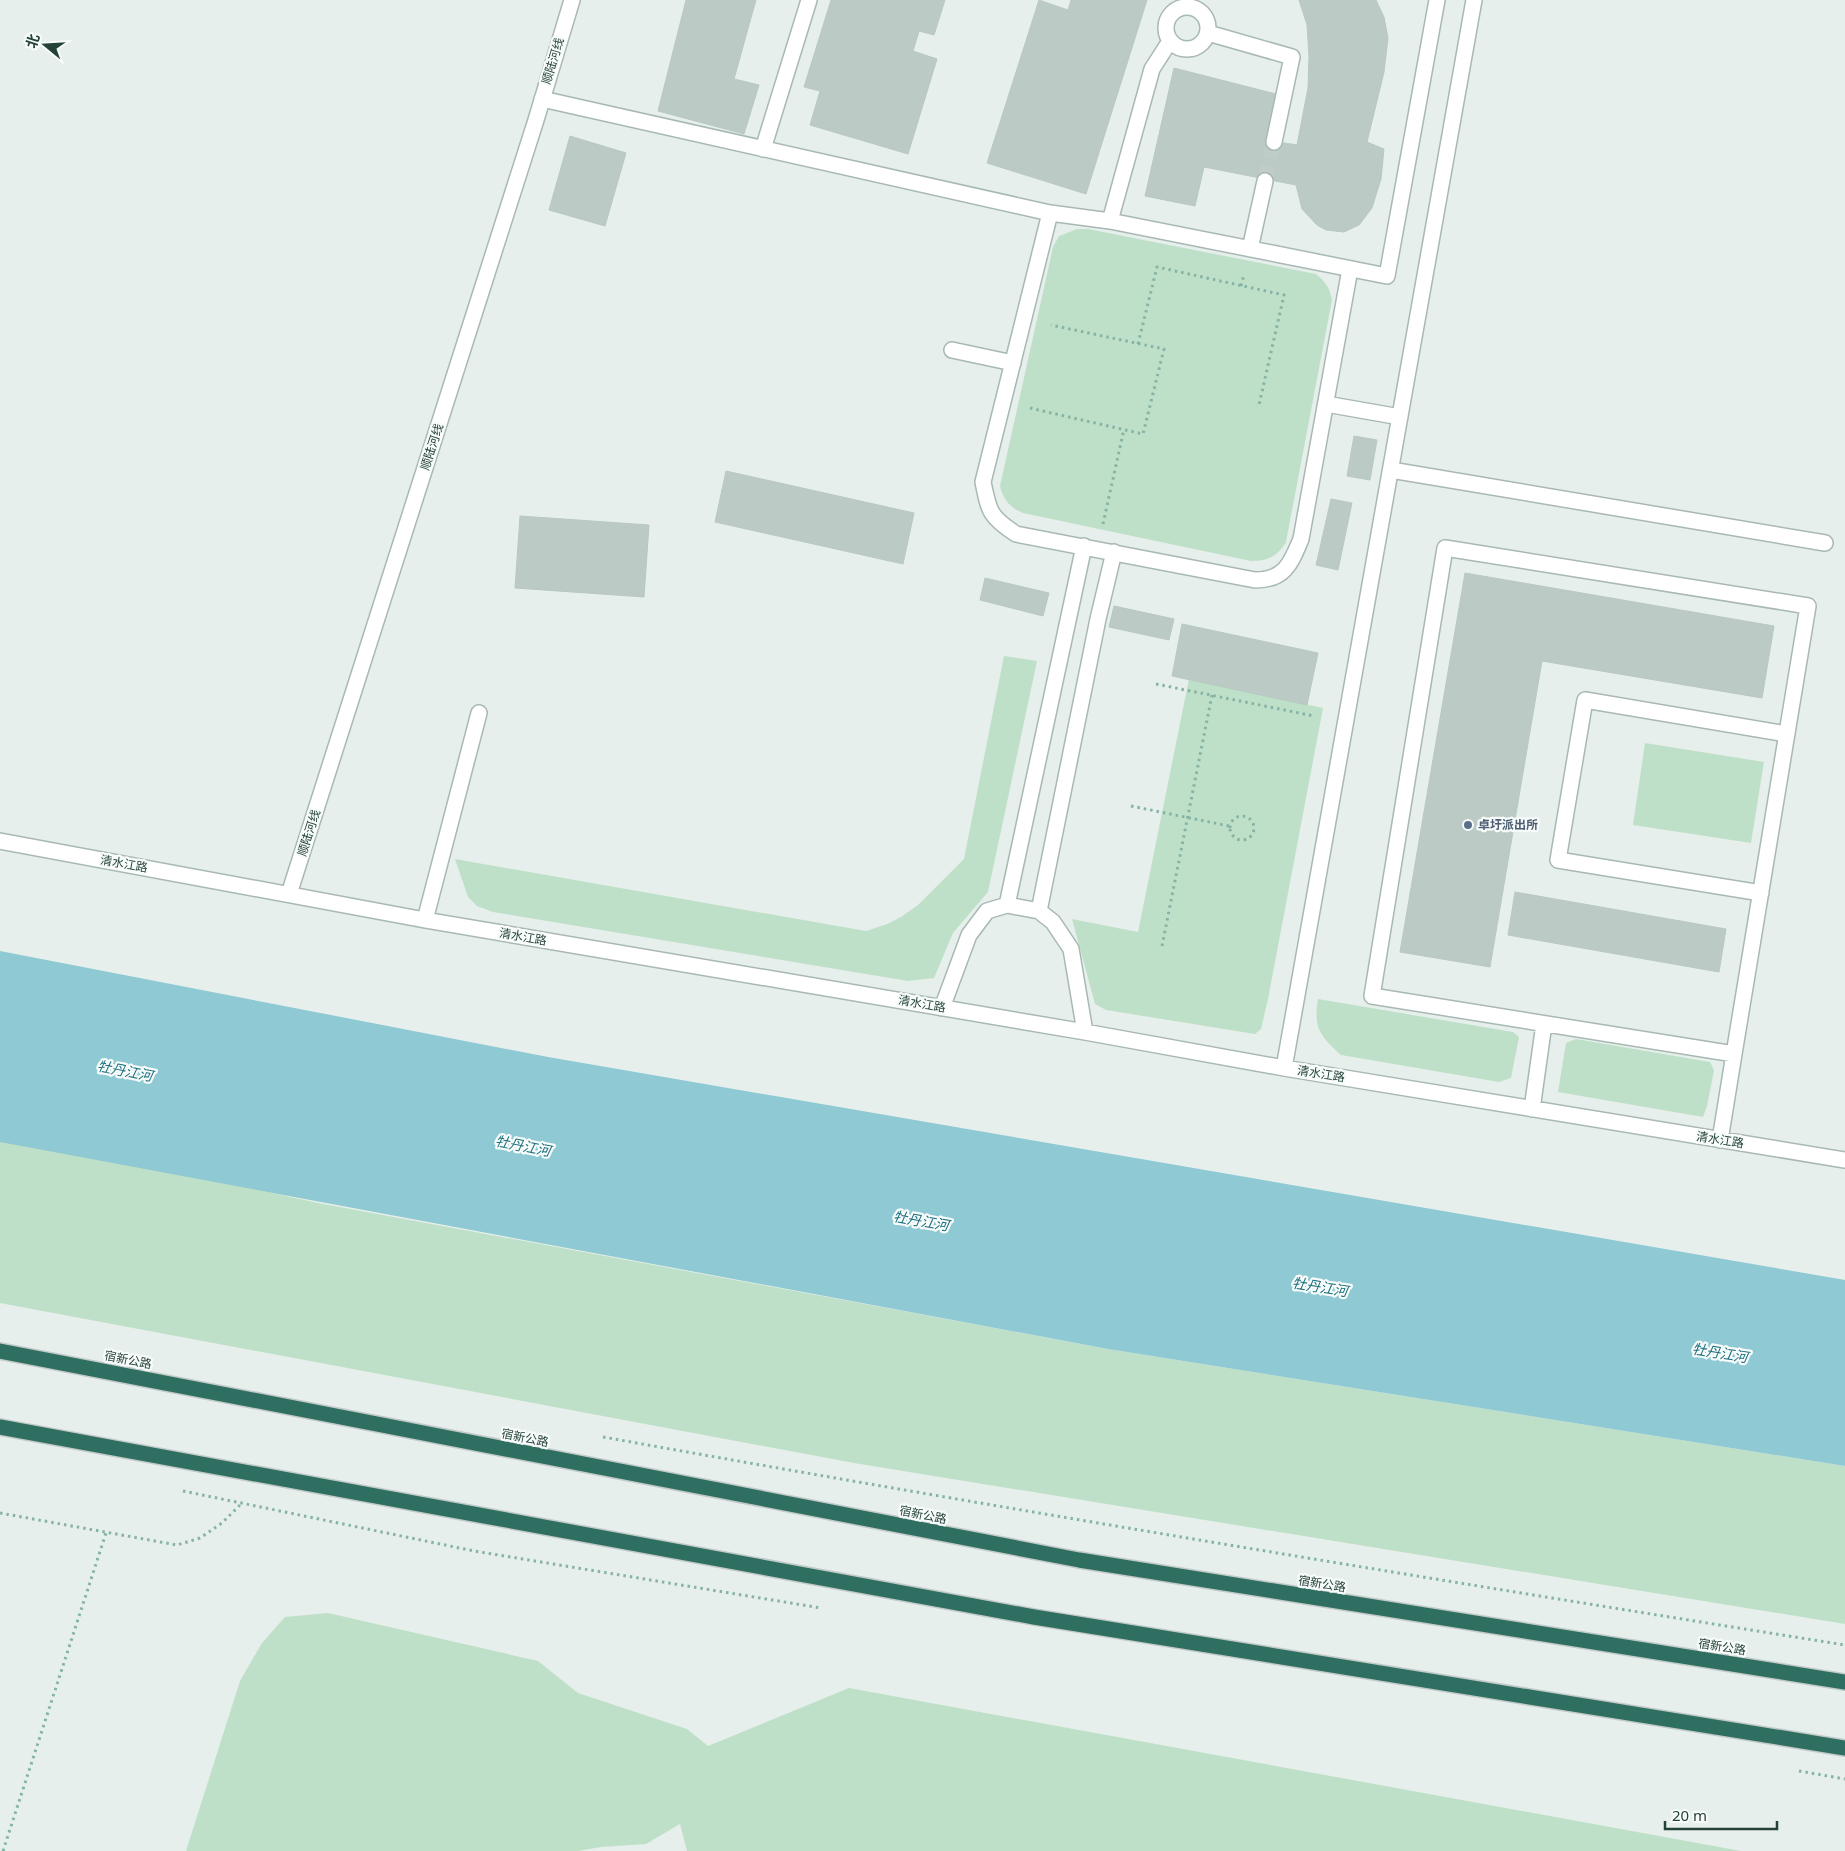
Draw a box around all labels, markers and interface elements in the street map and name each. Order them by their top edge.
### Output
north arrow [20,20,70,70]
text: 北 [21,31,43,50]
street label: 顺陆河线 [537,35,568,86]
street label: 顺陆河线 [416,421,447,472]
street label: 顺陆河线 [293,807,324,858]
place label: 卓圩派出所 [1478,816,1538,833]
marker: 卓圩派出所 [1462,819,1474,831]
street label: 清水江路 [99,851,149,876]
street label: 清水江路 [498,924,548,949]
street label: 清水江路 [897,991,947,1016]
water label: 牡丹江河 [96,1056,157,1086]
street label: 清水江路 [1296,1061,1346,1086]
street label: 清水江路 [1695,1127,1745,1152]
water label: 牡丹江河 [494,1131,555,1161]
water label: 牡丹江河 [892,1206,953,1235]
water label: 牡丹江河 [1291,1273,1352,1301]
water label: 牡丹江河 [1691,1339,1752,1367]
street label: 宿新公路 [103,1347,153,1372]
street label: 宿新公路 [500,1425,550,1450]
street label: 宿新公路 [898,1502,948,1527]
street label: 宿新公路 [1297,1571,1347,1596]
street label: 宿新公路 [1697,1634,1747,1659]
scale bar [1665,1798,1778,1830]
text: 20 m [1672,1805,1707,1825]

